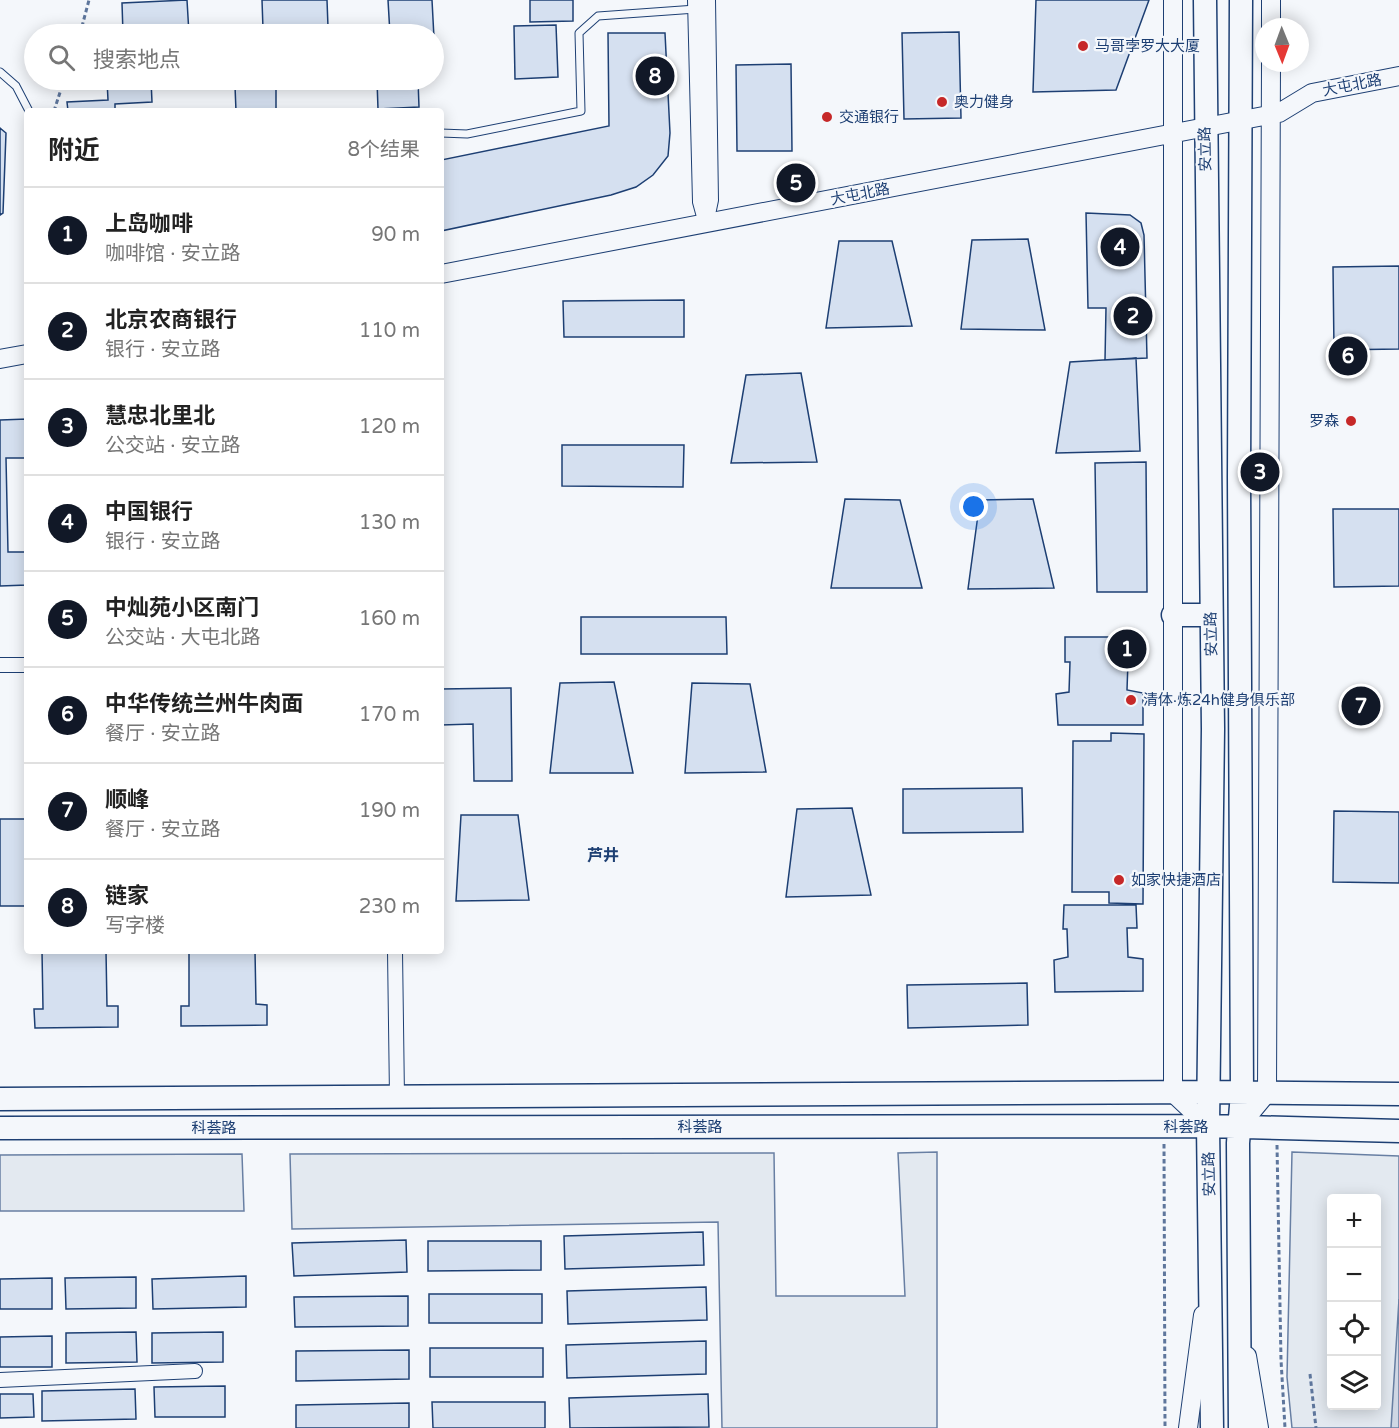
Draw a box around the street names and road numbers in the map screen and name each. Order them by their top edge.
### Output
street label: 大屯北路 [1321,70,1383,100]
street label: 安立路 [1196,126,1214,172]
street label: 大屯北路 [829,179,891,209]
street label: 安立路 [1202,611,1220,657]
street label: 科荟路 [677,1118,723,1136]
street label: 科荟路 [1163,1118,1209,1136]
street label: 科荟路 [191,1119,237,1137]
street label: 安立路 [1200,1151,1218,1197]

